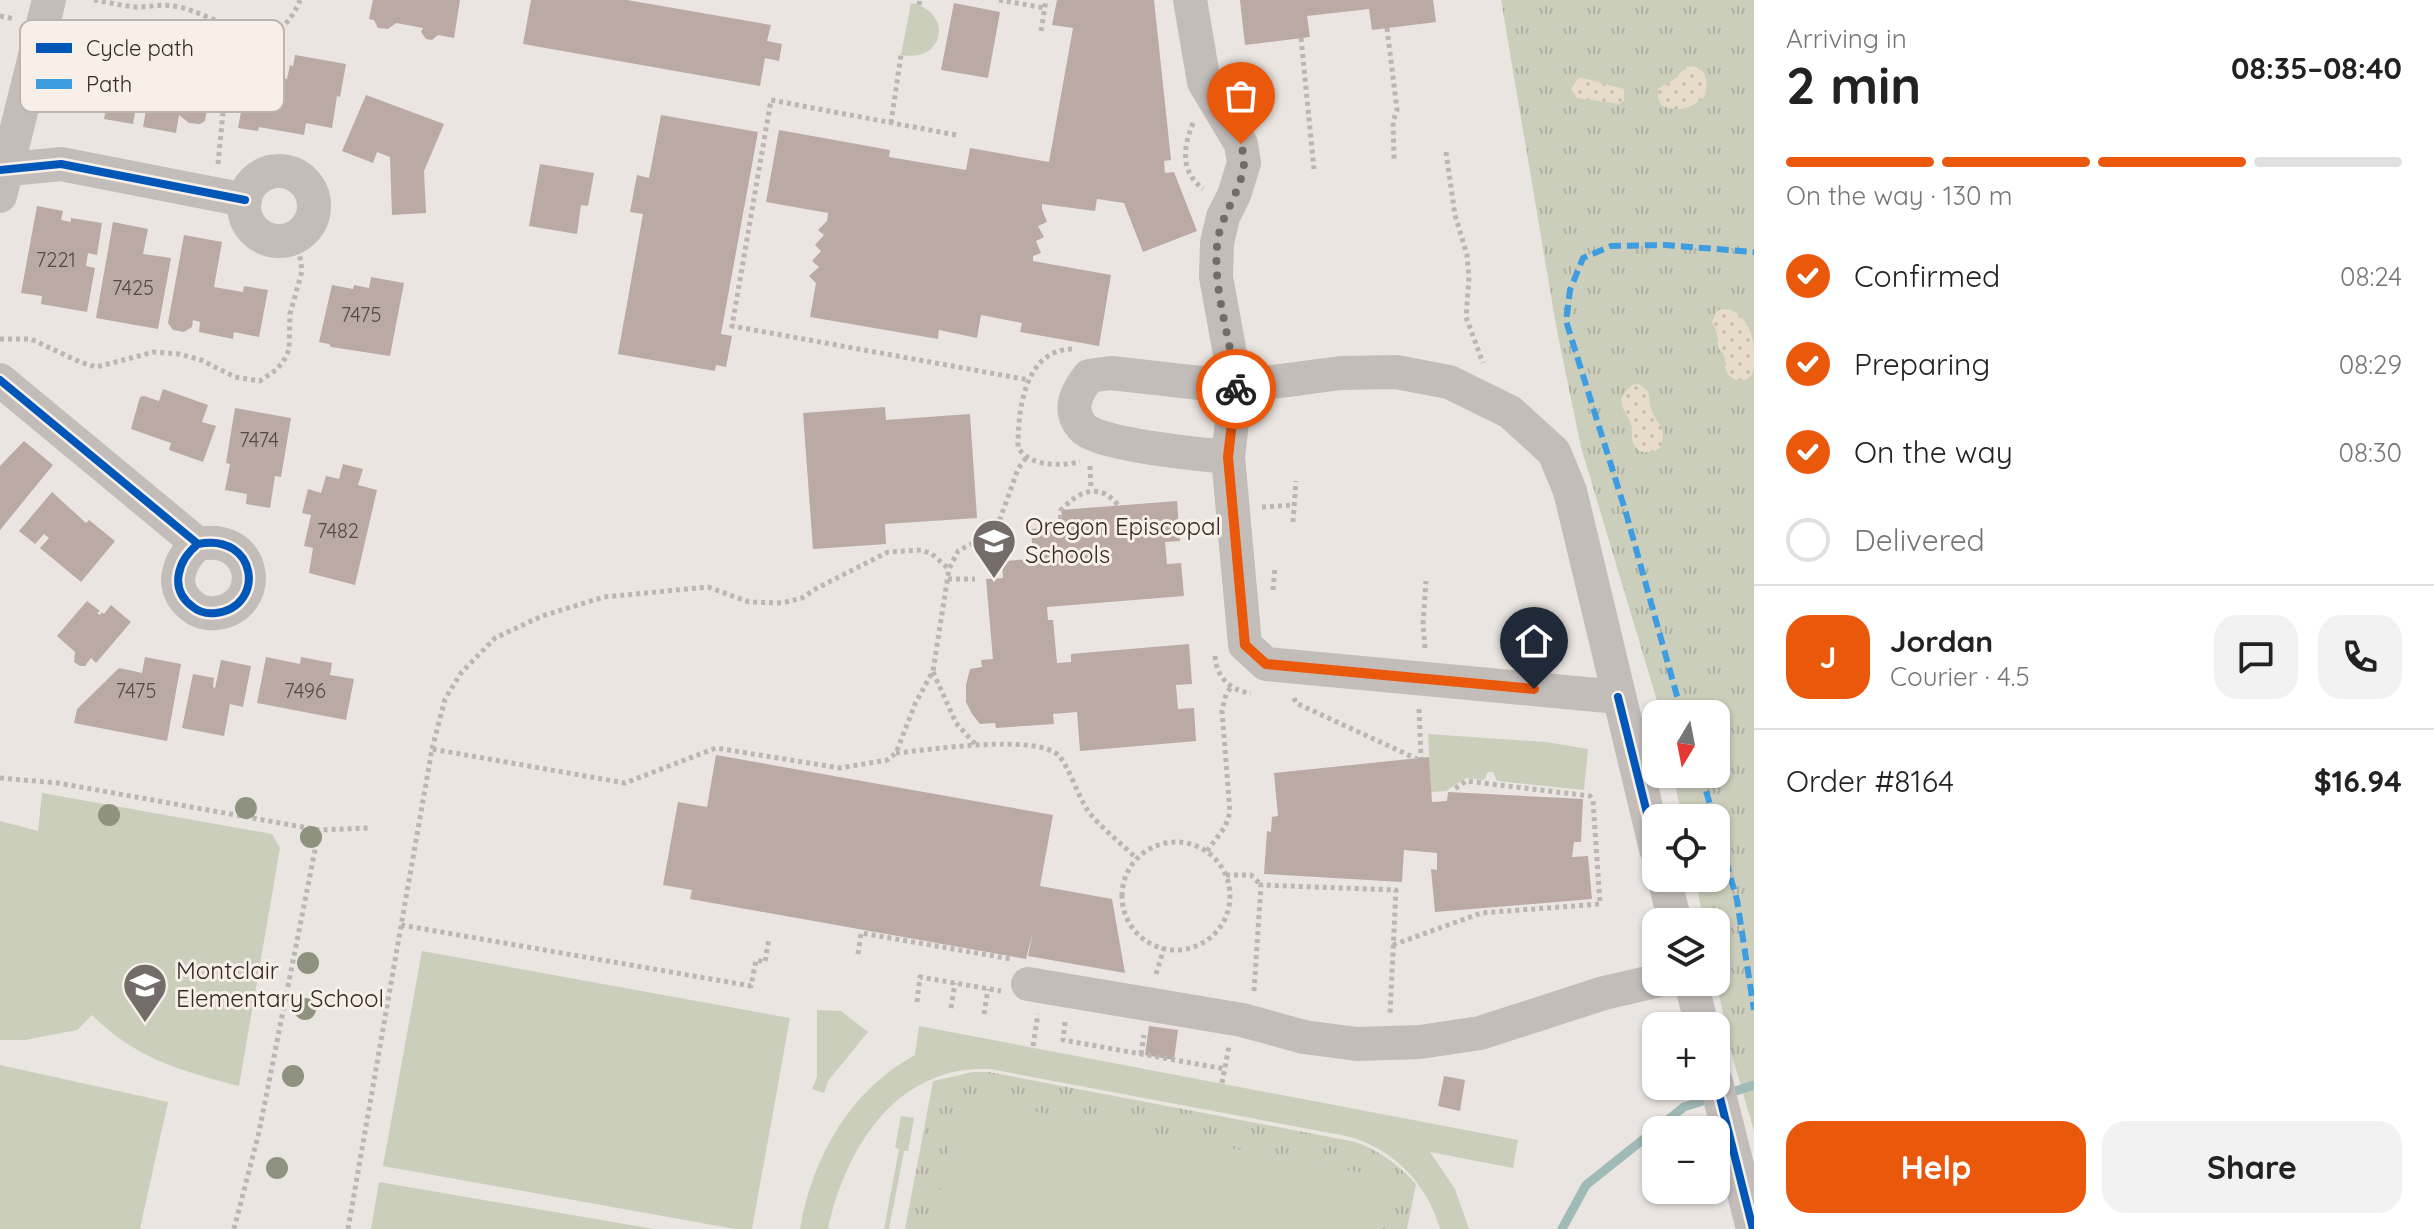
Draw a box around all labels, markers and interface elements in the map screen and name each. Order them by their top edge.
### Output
legend [20,20,284,112]
text: Arriving in [1786,22,1907,55]
text: Cycle path [86,34,194,62]
text: 08:35–08:40 [2231,49,2402,87]
text: 2 min [1786,52,1921,117]
pin [1207,62,1275,144]
text: Path [86,70,132,98]
icon: bag [1219,74,1263,118]
text: On the way · 130 m [1786,179,2012,212]
house number: 7221 [36,247,76,272]
icon: check [1786,254,1830,298]
text: Confirmed [1854,257,2000,295]
text: 08:24 [2340,260,2402,293]
house number: 7425 [112,275,154,300]
house number: 7475 [341,302,381,327]
icon: check [1786,342,1830,386]
text: Preparing [1854,345,1990,383]
text: 08:29 [2339,348,2402,381]
courier [1196,349,1276,429]
icon: bike [1214,367,1258,411]
house number: 7474 [239,427,279,452]
icon: check [1786,430,1830,474]
text: On the way [1854,433,2013,471]
text: 08:30 [2339,436,2402,469]
place label: Oregon Episcopal Schools [1025,511,1221,569]
school or university icon: Oregon Episcopal Schools [970,517,1018,580]
house number: 7482 [317,518,359,543]
text: Delivered [1854,521,1985,559]
pin [1500,607,1568,689]
button: chat [2214,615,2298,699]
button: phone [2318,615,2402,699]
icon: home [1512,619,1556,663]
text: Jordan [1890,622,1993,660]
text: J [1820,638,1836,676]
text: Courier · 4.5 [1890,660,2030,693]
house number: 7475 [116,678,156,703]
house number: 7496 [284,678,326,703]
north arrow [1642,700,1730,788]
map controls [1642,700,1730,1204]
text: Order #8164 [1786,762,1954,800]
text: $16.94 [2314,762,2402,800]
button: locate [1642,804,1730,892]
button: layers [1642,908,1730,996]
place label: Montclair Elementary School [176,955,384,1013]
school or university icon: Montclair Elementary School [121,961,169,1024]
button: + [1642,1012,1730,1100]
button: − [1642,1116,1730,1204]
button: Help [1786,1121,2086,1213]
button: Share [2102,1121,2402,1213]

